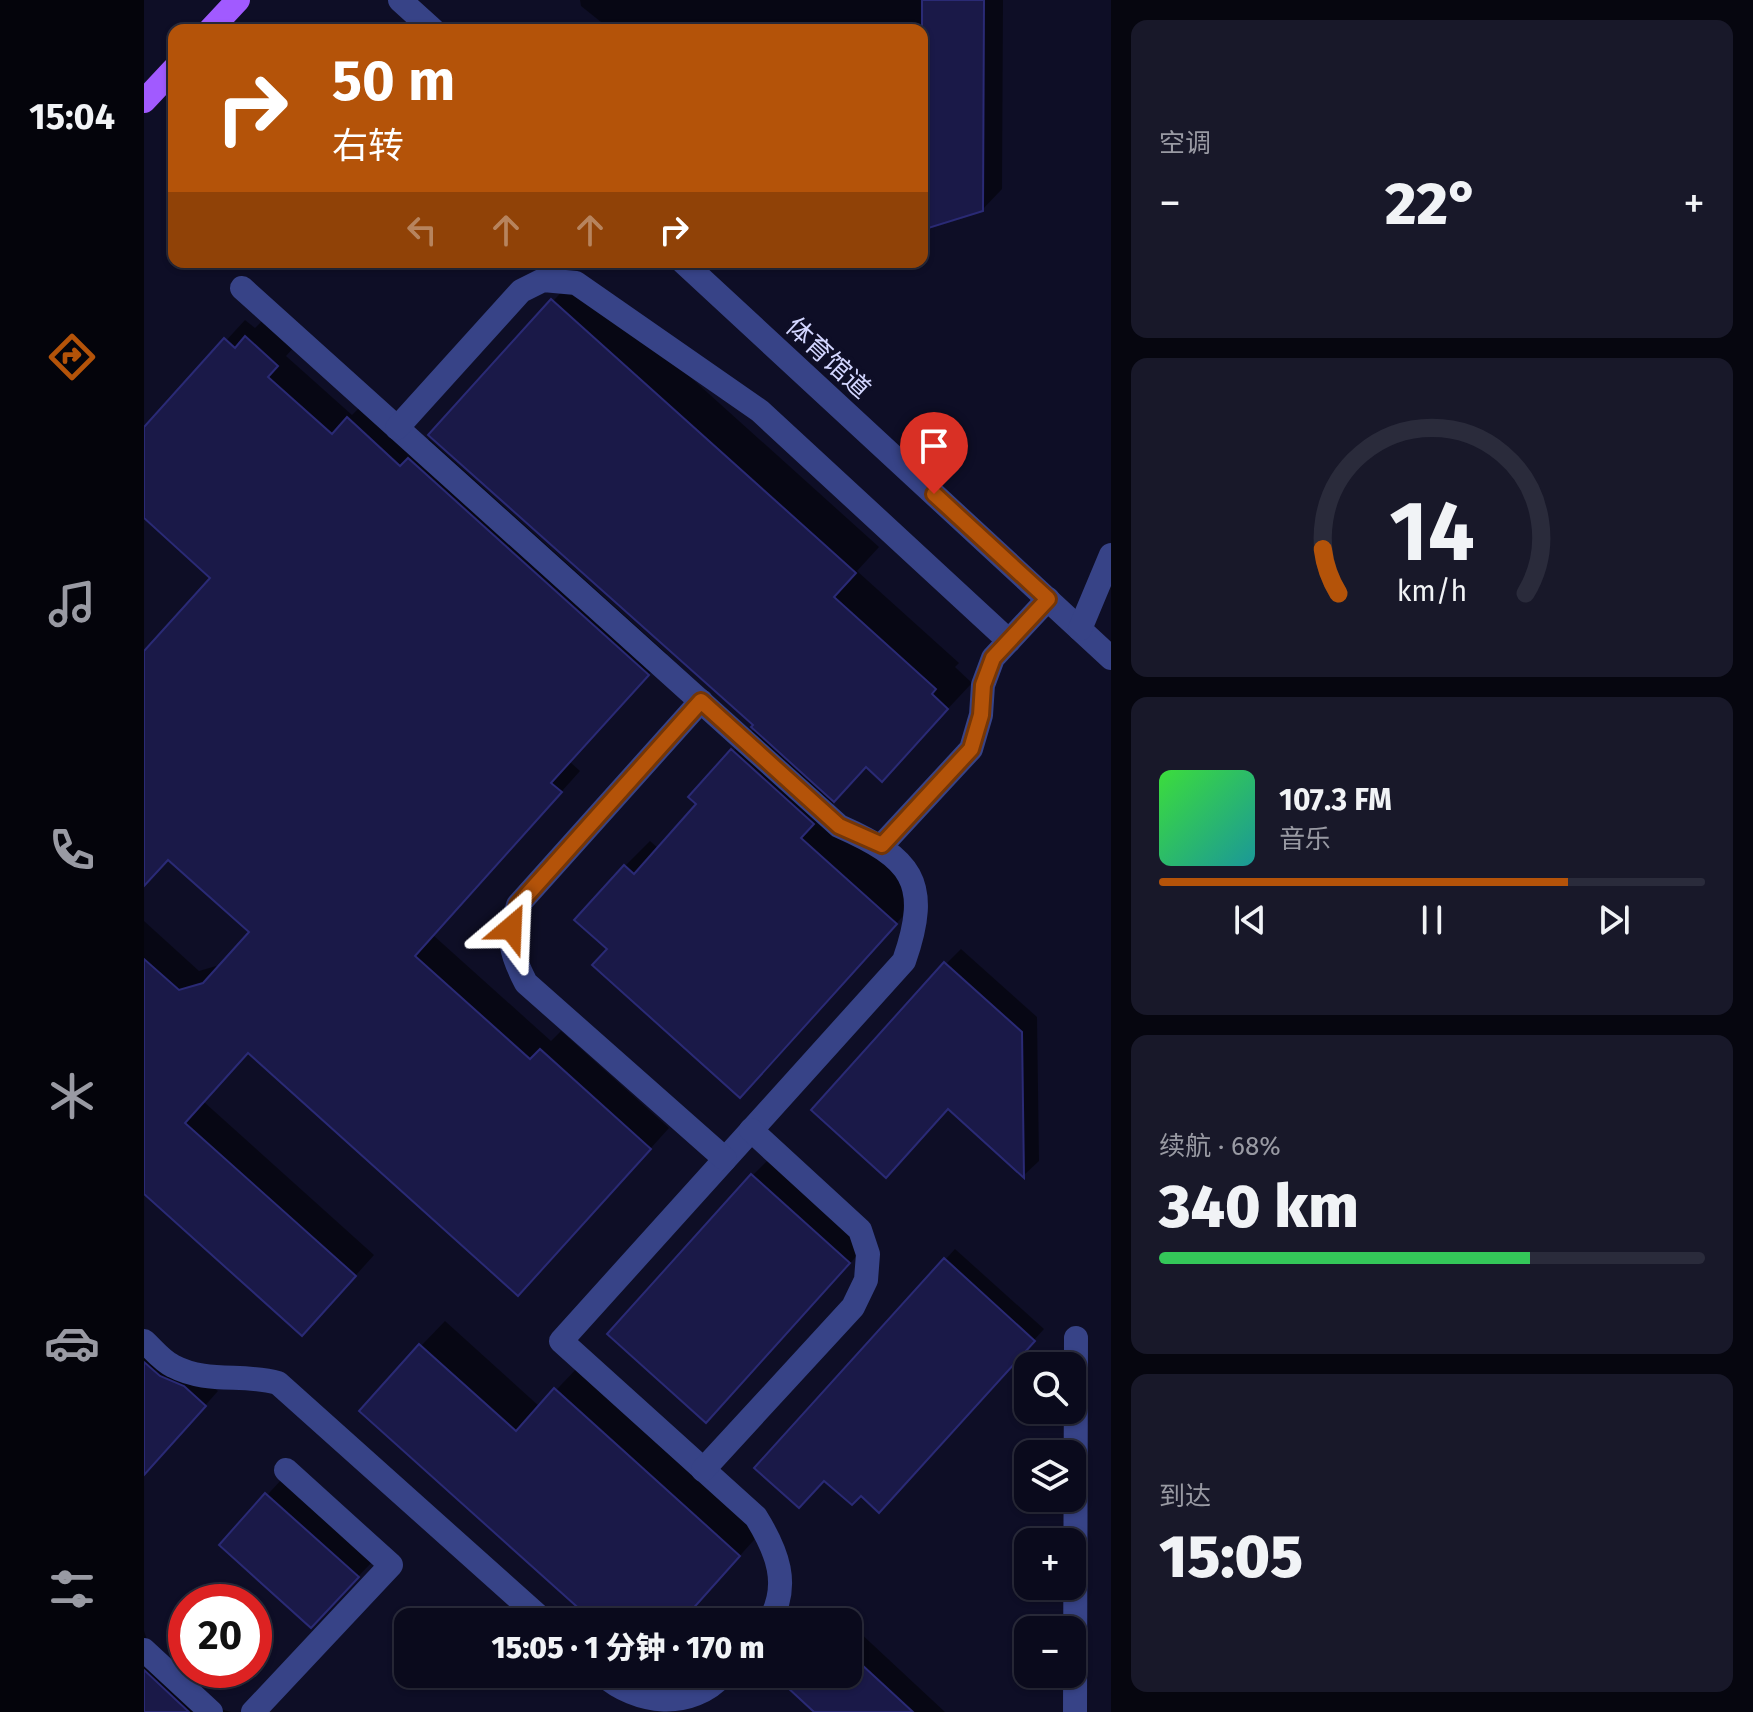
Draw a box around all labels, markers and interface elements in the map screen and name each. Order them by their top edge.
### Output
text: 50 m [332,48,455,115]
icon: right [200,56,304,160]
text: 15:04 [29,95,115,139]
text: 右转 [332,124,404,168]
text: 空调 [1159,128,1211,159]
text: 22° [1385,168,1479,240]
text: − [1159,177,1181,230]
text: + [1683,177,1705,230]
icon: left [400,208,444,252]
icon: ahead [484,208,528,252]
icon: ahead [568,208,612,252]
icon: right [652,208,696,252]
street label: 体育馆道 [779,311,877,405]
icon: directions [44,329,100,385]
pin [900,412,968,494]
icon: arrive [912,424,956,468]
text: 14 [1389,481,1475,581]
text: km/h [1397,574,1467,609]
icon: music [44,576,100,632]
text: 107.3 FM [1279,782,1392,818]
icon: phone [44,822,100,878]
text: 音乐 [1279,824,1331,855]
position arrow [469,886,553,970]
icon: previous [1228,898,1272,942]
icon: pause [1410,898,1454,942]
icon: next [1592,898,1636,942]
icon: climate [44,1068,100,1124]
text: 续航 · 68% [1159,1131,1281,1162]
text: 340 km [1159,1171,1359,1243]
icon: car [44,1315,100,1371]
map controls [1014,1352,1086,1688]
button: search [1014,1352,1086,1424]
button: layers [1014,1440,1086,1512]
text: 到达 [1159,1481,1211,1512]
text: 15:05 [1159,1521,1303,1593]
button: + [1014,1528,1086,1600]
icon: filters [44,1561,100,1617]
speed limit sign: 20 [168,1584,272,1688]
button: − [1014,1616,1086,1688]
text: 15:05 · 1 分钟 · 170 m [492,1630,764,1666]

